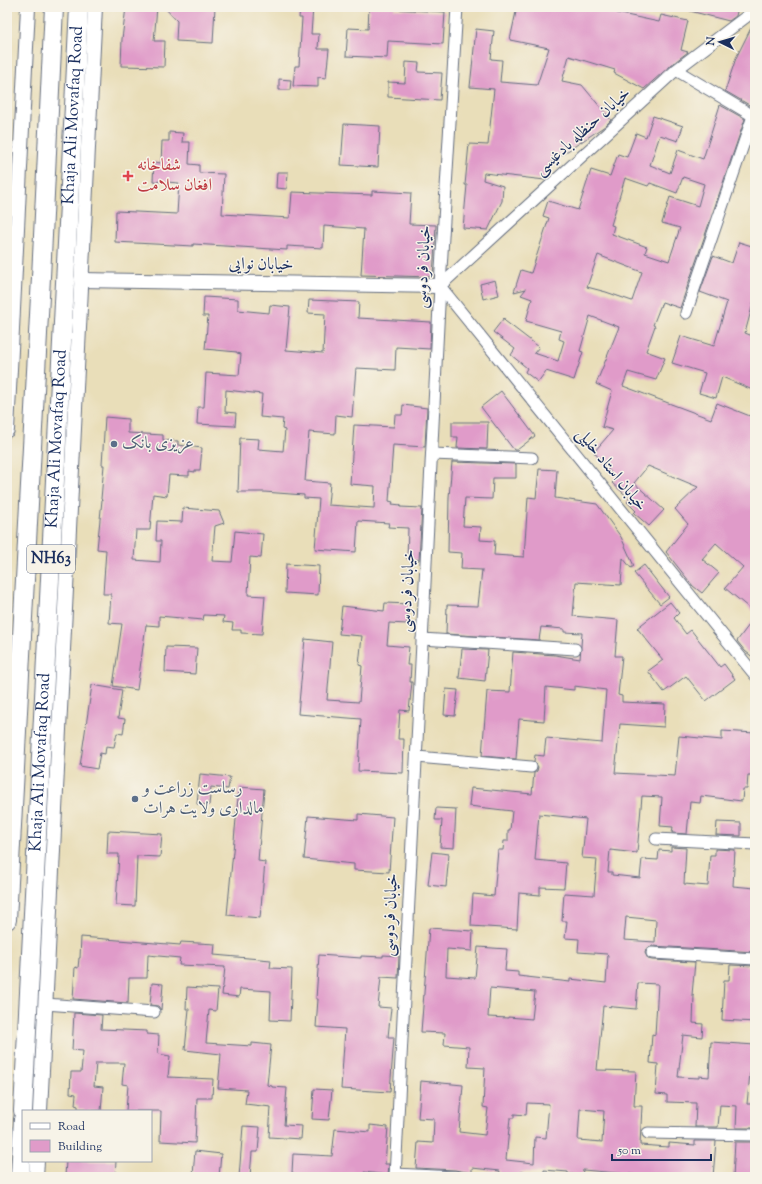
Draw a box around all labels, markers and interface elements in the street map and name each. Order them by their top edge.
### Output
north arrow [700,22,740,62]
street label: Khaja Ali Movafaq Road [57,25,90,205]
text: N [703,36,719,47]
street label: خیابان حنظله بادغیسی [529,82,637,182]
place label: شفاخانه افغان سلامت [137,154,213,198]
marker: شفاخانه افغان سلامت [122,170,134,182]
street label: خیابان فردوسی [410,225,438,309]
street label: خیابان نوایی [228,252,294,278]
street label: Khaja Ali Movafaq Road [41,348,74,529]
street label: خیابان استاد خلیلی [570,423,652,517]
place label: عزیزی بانک [122,432,194,456]
marker: عزیزی بانک [109,439,119,449]
road number: NH63 [27,545,75,573]
street label: خیابان فردوسی [394,549,422,633]
street label: Khaja Ali Movafaq Road [24,672,57,852]
place label: رساست زراعت و مالداری ولایت هرات [141,777,264,821]
marker: رساست زراعت و مالداری ولایت هرات [130,794,140,804]
street label: خیابان فردوسی [377,873,405,957]
legend [22,1110,152,1162]
text: Road [58,1118,85,1136]
scale bar [612,1136,711,1162]
text: Building [58,1138,102,1156]
text: 50 m [617,1142,641,1160]

